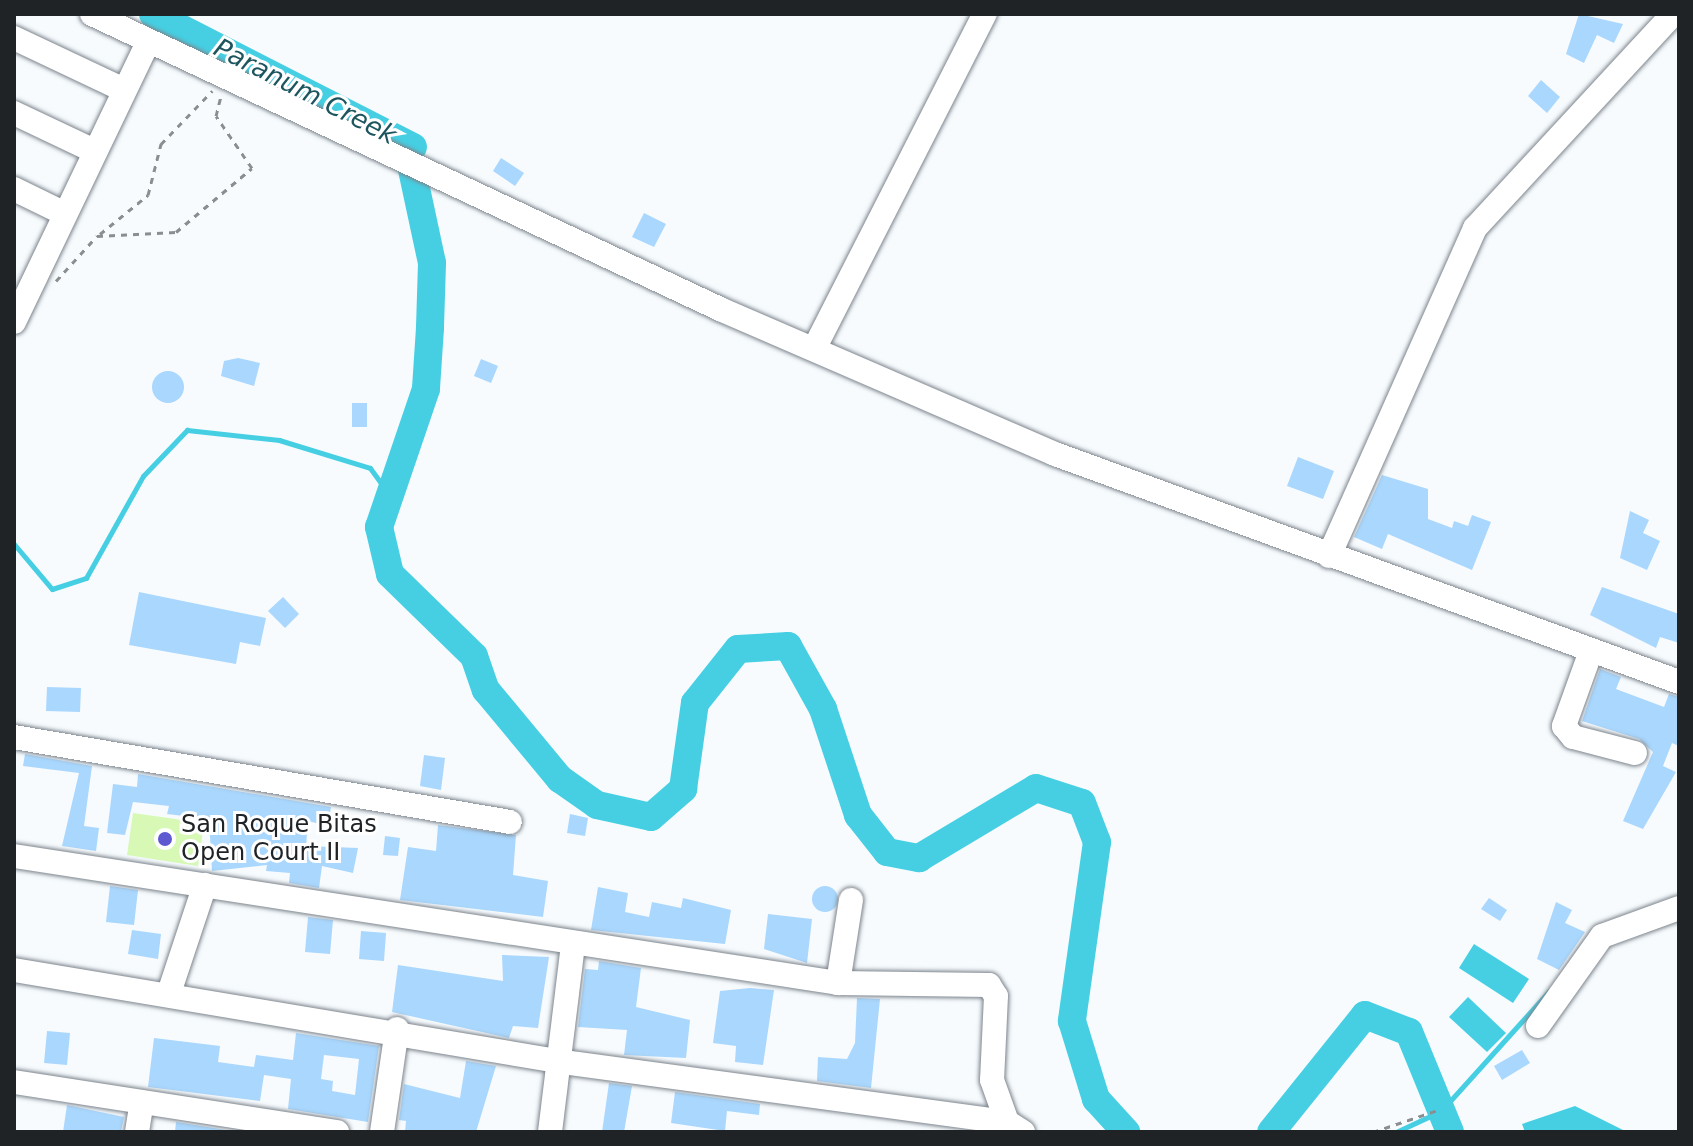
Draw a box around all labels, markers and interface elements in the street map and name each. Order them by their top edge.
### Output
water label: Paranum Creek [209,33,401,151]
place label: San Roque Bitas Open Court II [181,811,377,867]
marker: San Roque Bitas Open Court II [156,830,174,848]

